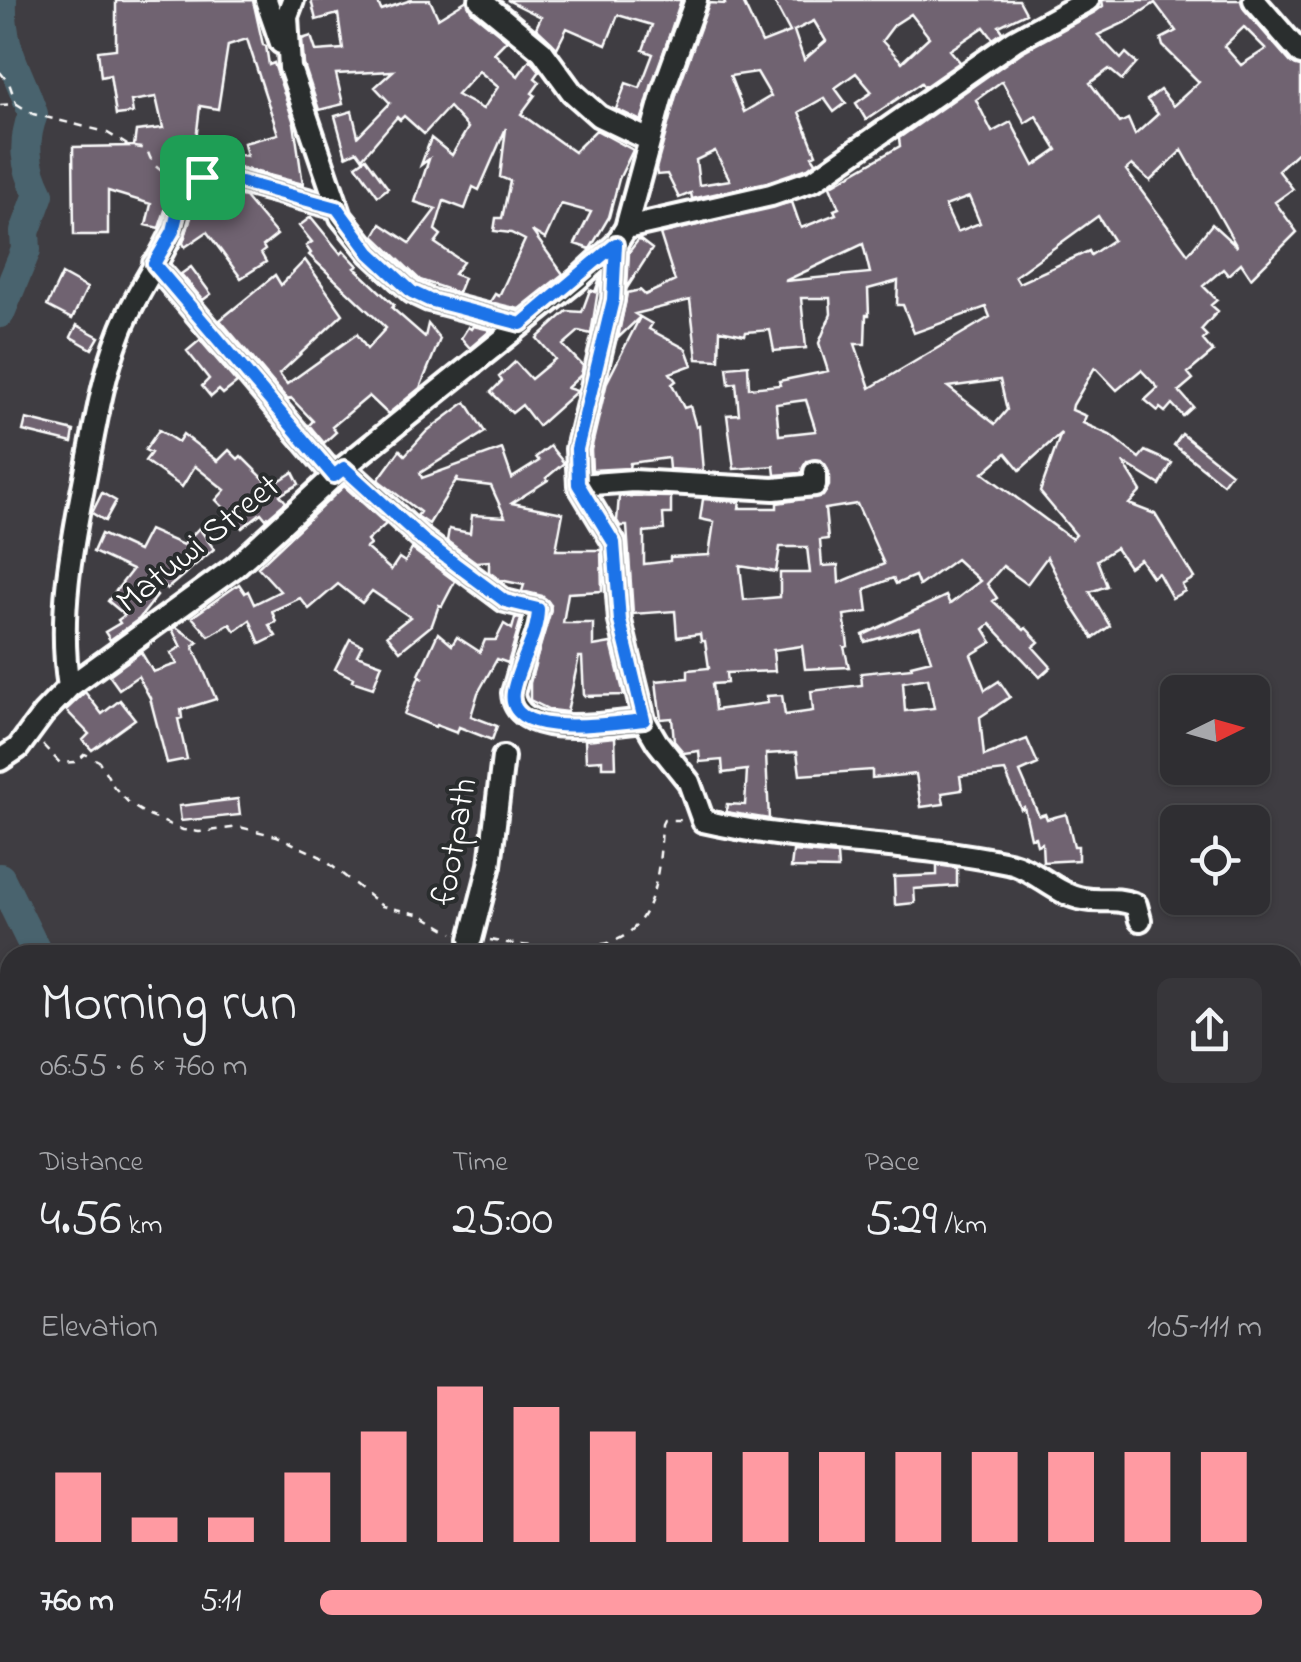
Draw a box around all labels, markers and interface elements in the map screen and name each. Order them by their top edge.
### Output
pin [160,135,245,220]
icon: arrive [175,150,230,205]
street label: Matuwi Street [106,463,292,627]
north arrow [1160,675,1270,785]
map controls [1160,675,1270,915]
street label: footpath [420,774,492,910]
button: locate [1160,805,1270,915]
text: Morning run [40,966,297,1046]
button: share [1157,978,1262,1083]
text: 06:55 · 6 × 760 m [40,1044,248,1091]
text: Distance [40,1143,143,1184]
text: Time [452,1143,508,1184]
text: Pace [865,1143,919,1184]
text: 4.56 [40,1184,121,1257]
text: 25:00 [452,1184,553,1257]
text: 5:29 [865,1184,937,1257]
text: km [121,1206,162,1247]
text: /km [937,1206,987,1247]
text: Elevation [40,1305,158,1352]
text: 105–111 m [1147,1305,1262,1352]
text: 760 m [40,1579,114,1626]
text: 5:11 [200,1579,241,1626]

